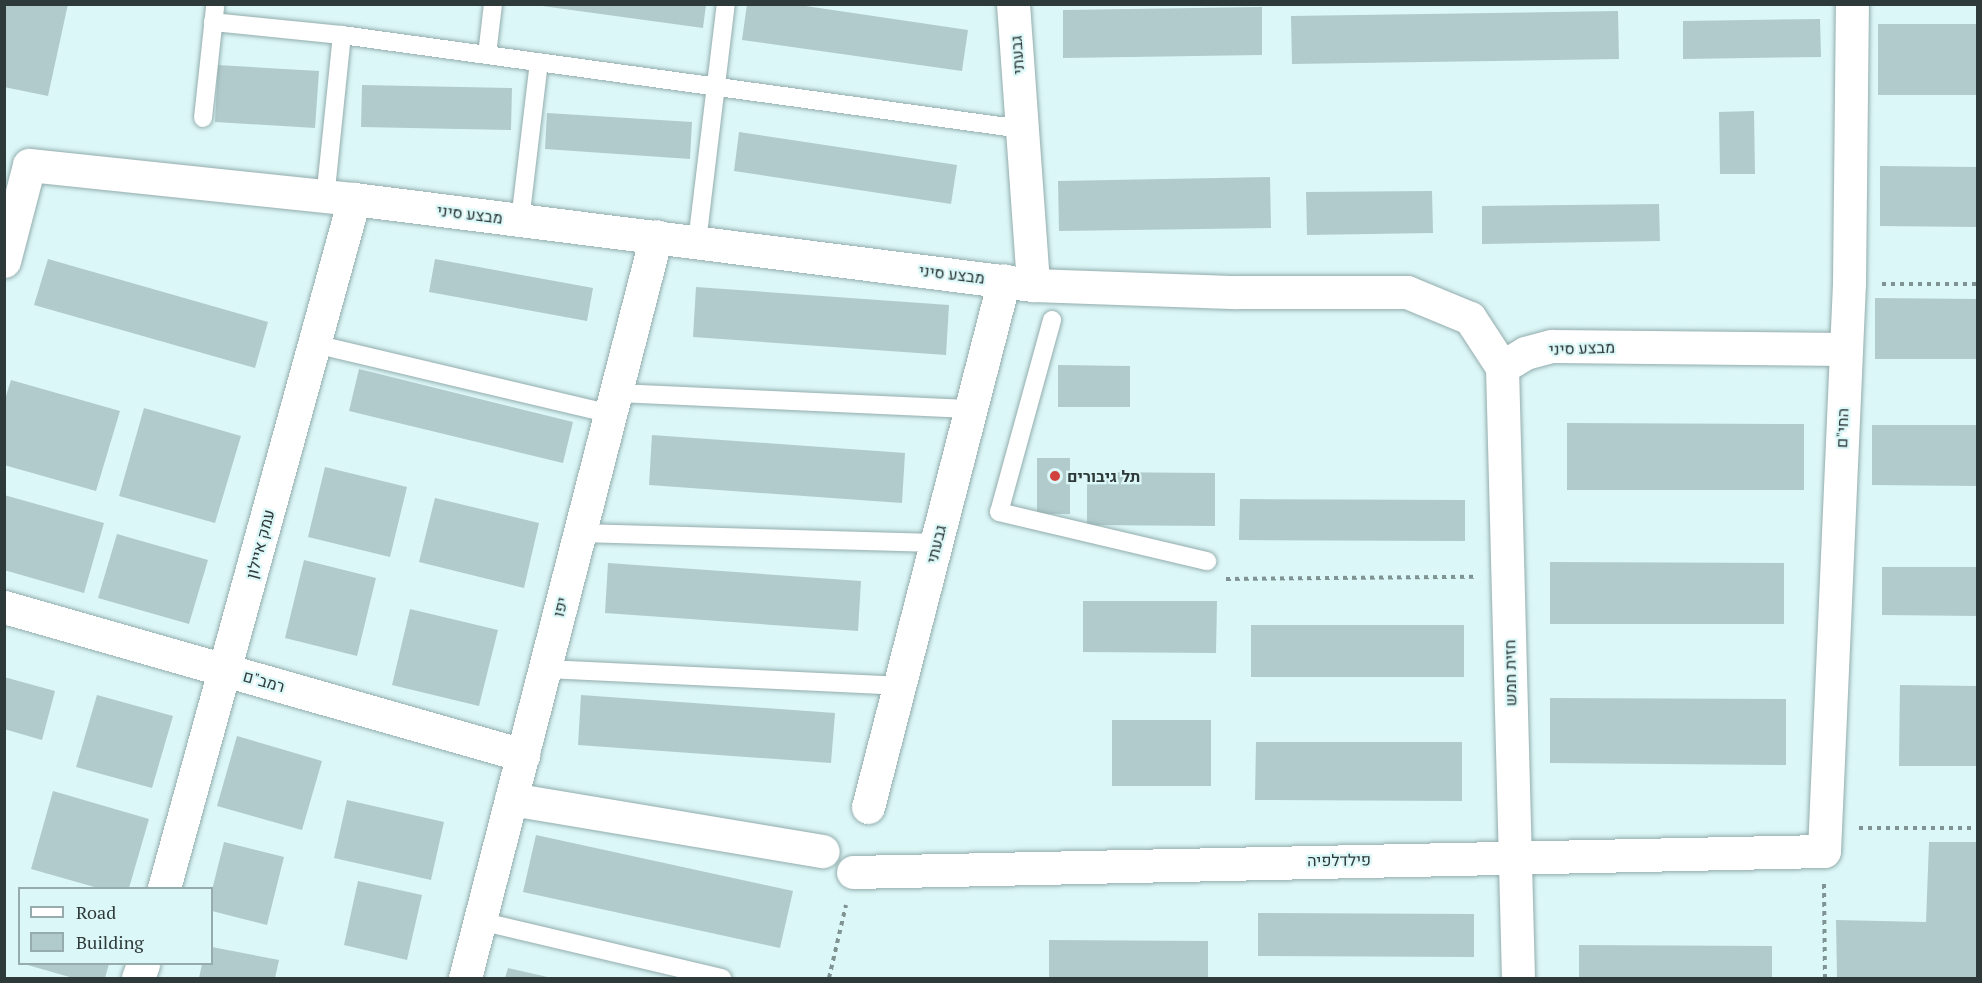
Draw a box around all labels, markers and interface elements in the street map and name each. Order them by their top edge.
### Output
street label: גבעתי [1006,35,1028,75]
street label: מבצע סיני [436,200,504,228]
street label: מבצע סיני [918,260,986,288]
street label: מבצע סיני [1549,337,1615,359]
street label: החי"ם [1832,408,1852,448]
place label: תל גיבורים [1067,466,1140,486]
marker: תל גיבורים [1048,469,1062,483]
street label: עמק איילון [242,507,278,581]
street label: גבעתי [922,523,950,565]
street label: יפו [548,595,572,619]
street label: חזית חמש [1500,640,1520,706]
street label: רמב"ם [241,666,287,696]
street label: פילדלפיה [1307,850,1371,870]
legend [18,887,213,965]
text: Road [76,900,116,924]
text: Building [76,930,144,954]

